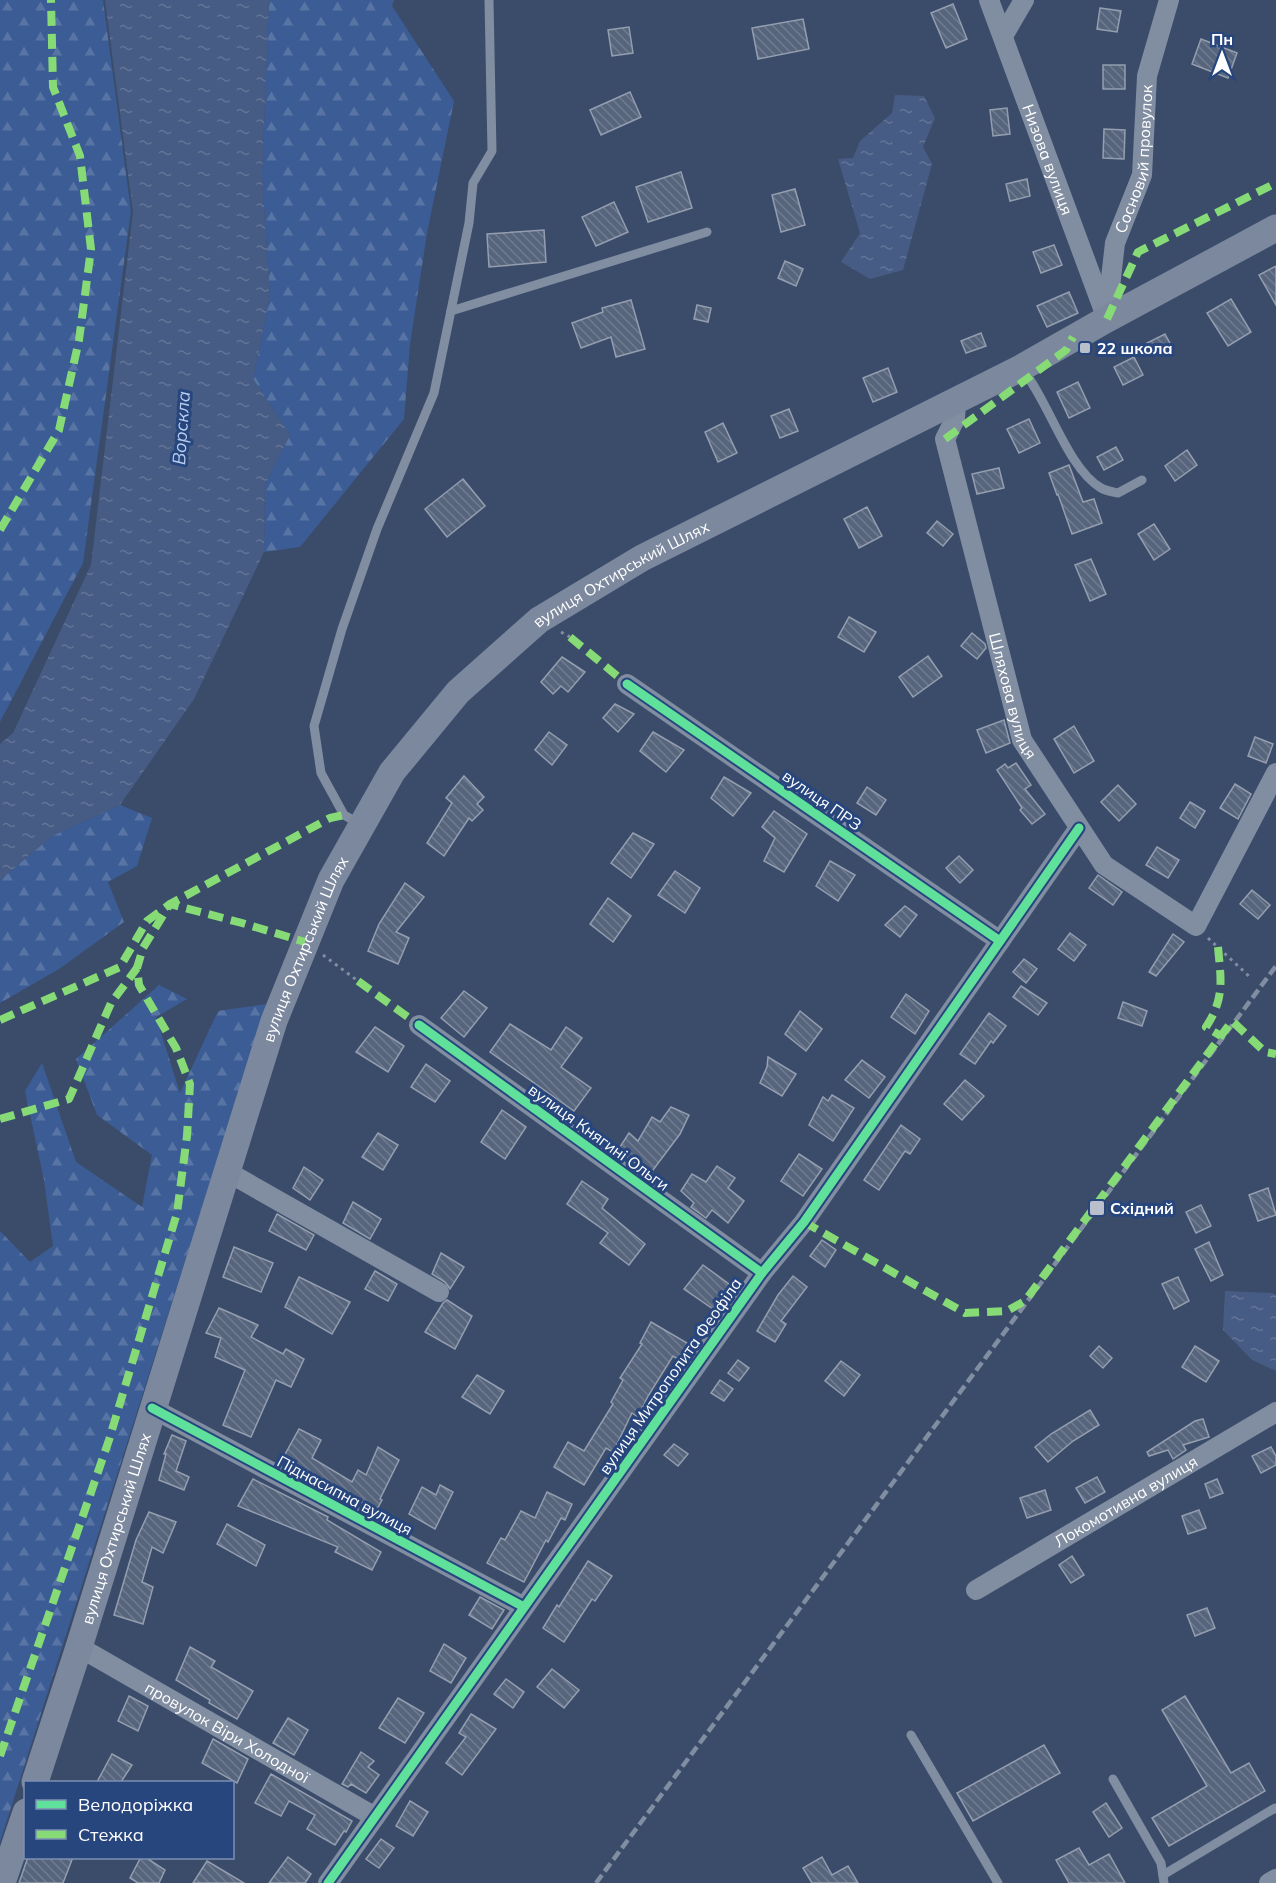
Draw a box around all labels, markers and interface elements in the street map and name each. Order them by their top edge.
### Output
north arrow [1192,24,1252,84]
text: Пн [1211,29,1233,49]
street label: Сосновий провулок [1110,84,1157,236]
street label: Низова вулиця [1018,101,1078,218]
place label: 22 школа [1097,338,1173,358]
marker: 22 школа [1078,341,1092,355]
water label: Ворскла [167,390,195,466]
street label: вулиця Охтирський Шлях [528,516,713,631]
street label: Шляхова вулиця [985,630,1042,763]
street label: вулиця ПРЗ [779,765,865,835]
street label: вулиця Охтирський Шлях [258,852,353,1044]
street label: вулиця Княгині Ольги [525,1079,673,1195]
place label: Східний [1110,1198,1174,1218]
marker: Східний [1088,1199,1106,1217]
street label: вулиця Митрополита Феофіла [594,1274,746,1478]
street label: вулиця Охтирський Шлях [77,1430,155,1627]
street label: Піднасипна вулиця [274,1451,416,1539]
street label: Локомотивна вулиця [1050,1451,1201,1552]
street label: провулок Віри Холодної [142,1677,314,1788]
legend [24,1781,234,1859]
text: Велодоріжка [78,1793,193,1816]
text: Стежка [78,1823,144,1846]

